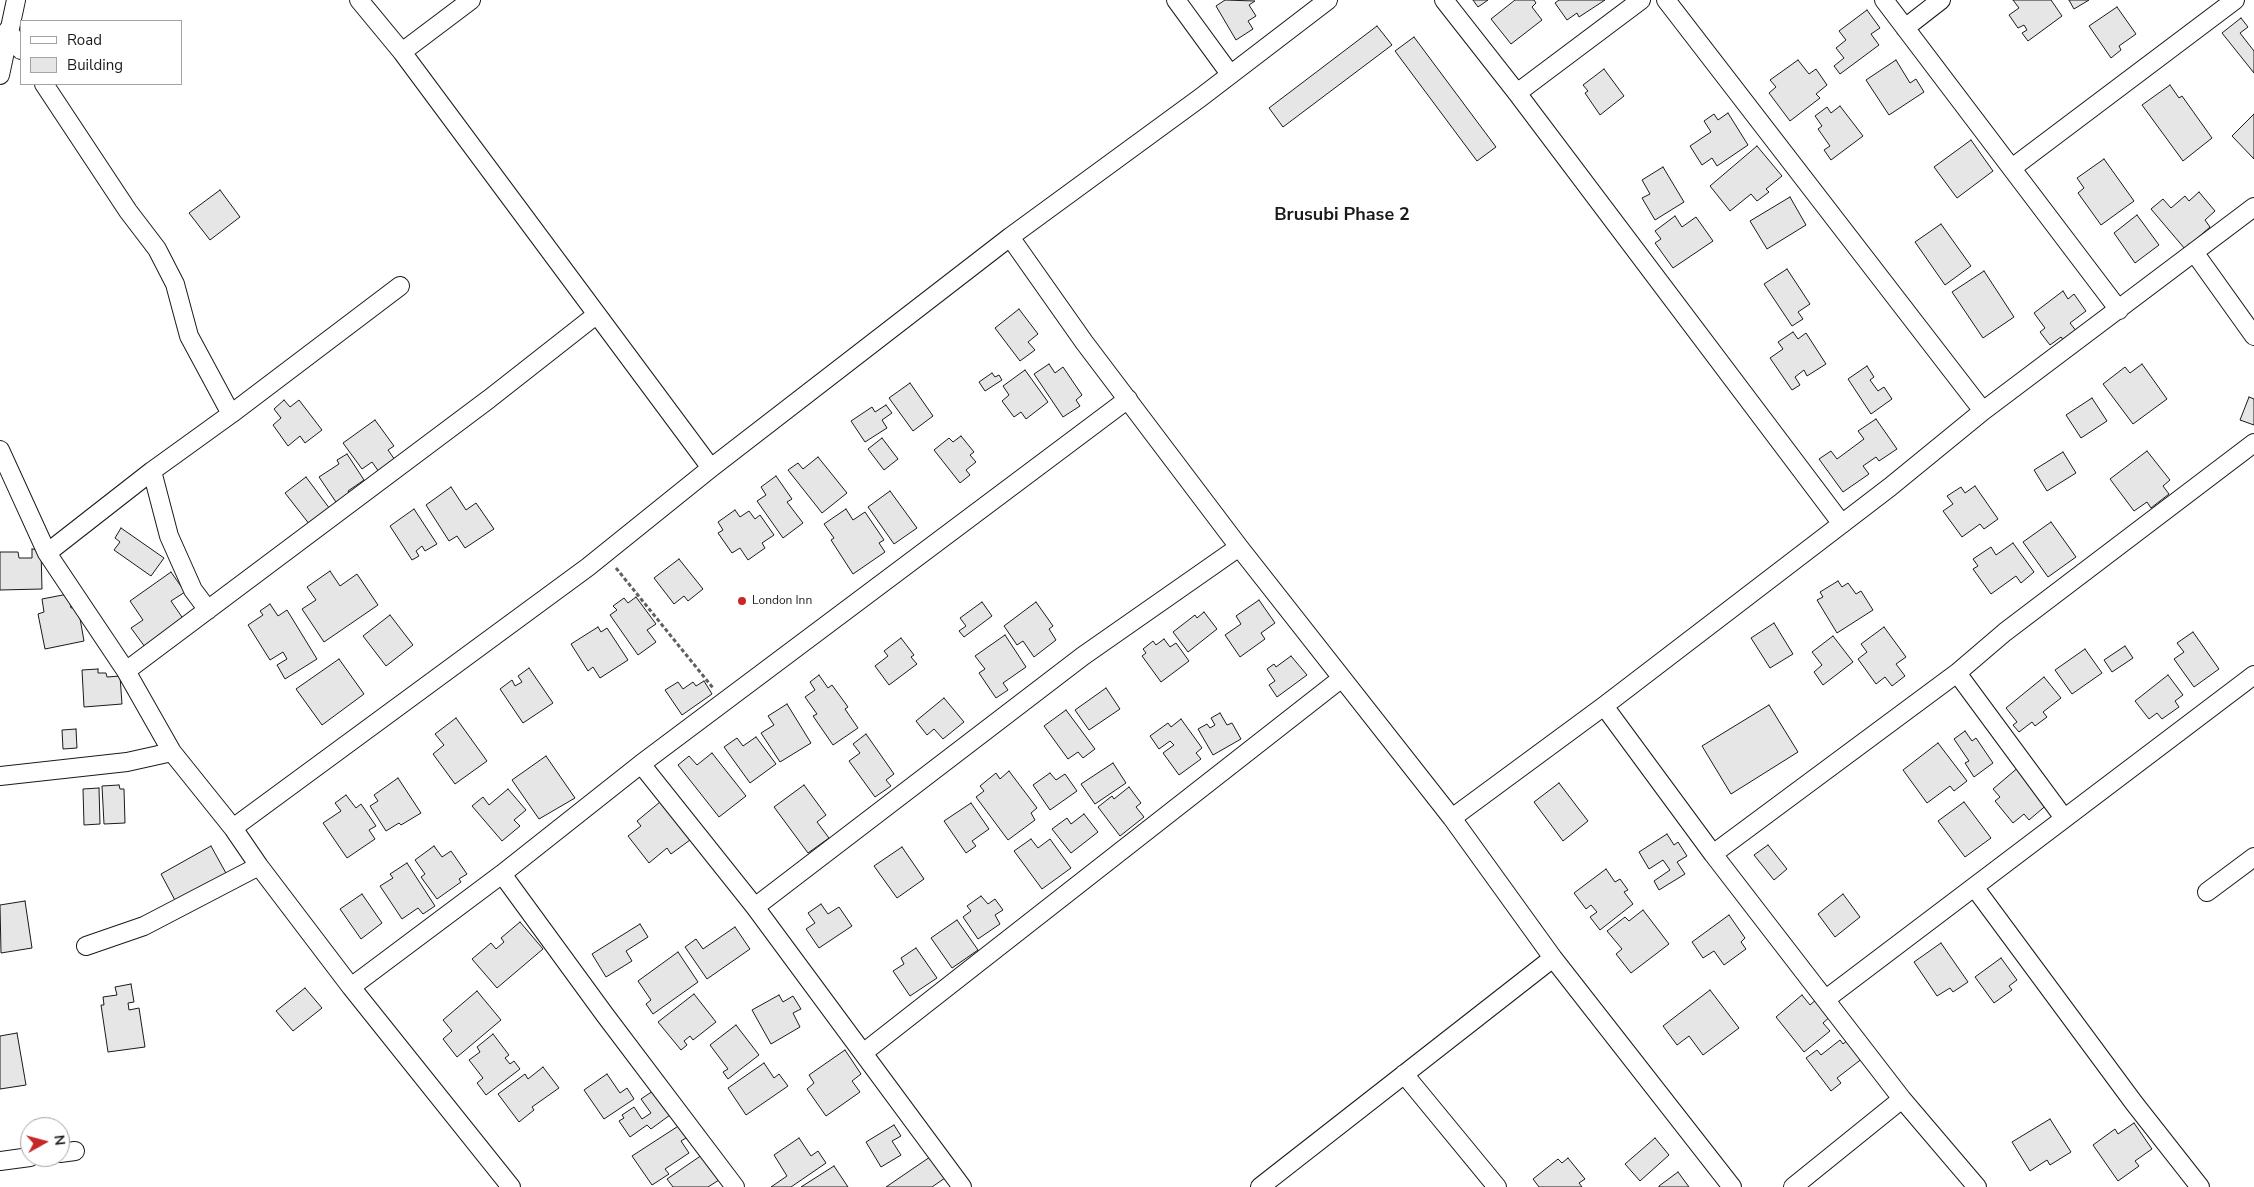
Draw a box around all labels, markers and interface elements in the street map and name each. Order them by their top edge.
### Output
legend [20,20,182,85]
text: Road [67,30,102,50]
text: Building [67,55,123,75]
district label: Brusubi Phase 2 [1274,205,1410,227]
place label: London Inn [752,594,812,608]
marker: London Inn [736,595,748,607]
north arrow [20,1117,70,1167]
text: N [49,1134,69,1147]

